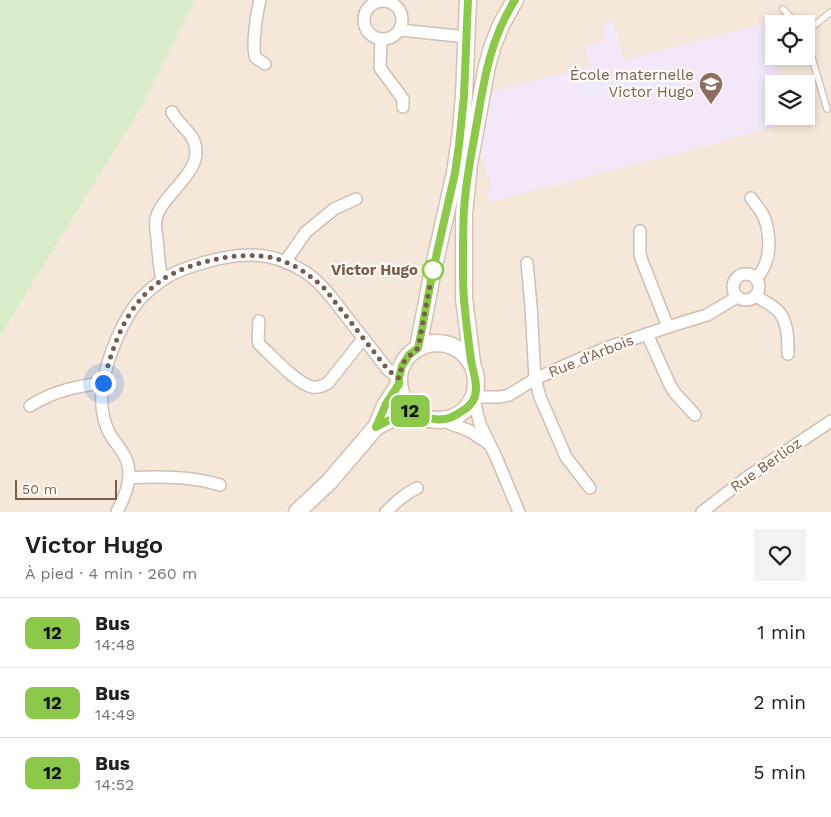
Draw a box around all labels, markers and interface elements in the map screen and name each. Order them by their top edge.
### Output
map controls [765,15,815,125]
button: locate [765,15,815,65]
place label: École maternelle Victor Hugo [570,66,694,101]
school or university icon: École maternelle Victor Hugo [698,71,724,105]
button: layers [765,75,815,125]
marker: Victor Hugo [422,259,444,281]
place label: Victor Hugo [331,261,418,279]
street label: Rue d'Arbois [546,331,636,381]
your location [91,371,116,396]
line badge: 12 [388,395,432,427]
text: 12 [401,400,419,421]
street label: Rue Berlioz [727,434,805,496]
scale bar [15,477,118,500]
text: 50 m [22,481,57,497]
button: heart [754,529,806,581]
text: Victor Hugo [25,531,163,559]
text: À pied · 4 min · 260 m [25,564,197,583]
text: Bus [95,612,130,635]
text: 1 min [757,621,806,644]
text: 12 [43,622,62,643]
text: 14:48 [95,635,135,654]
text: Bus [95,682,130,705]
text: 2 min [754,691,806,714]
text: 12 [43,692,62,713]
text: 14:49 [95,705,135,724]
text: Bus [95,752,130,775]
text: 5 min [754,761,806,784]
text: 12 [43,762,62,783]
text: 14:52 [95,775,134,794]

